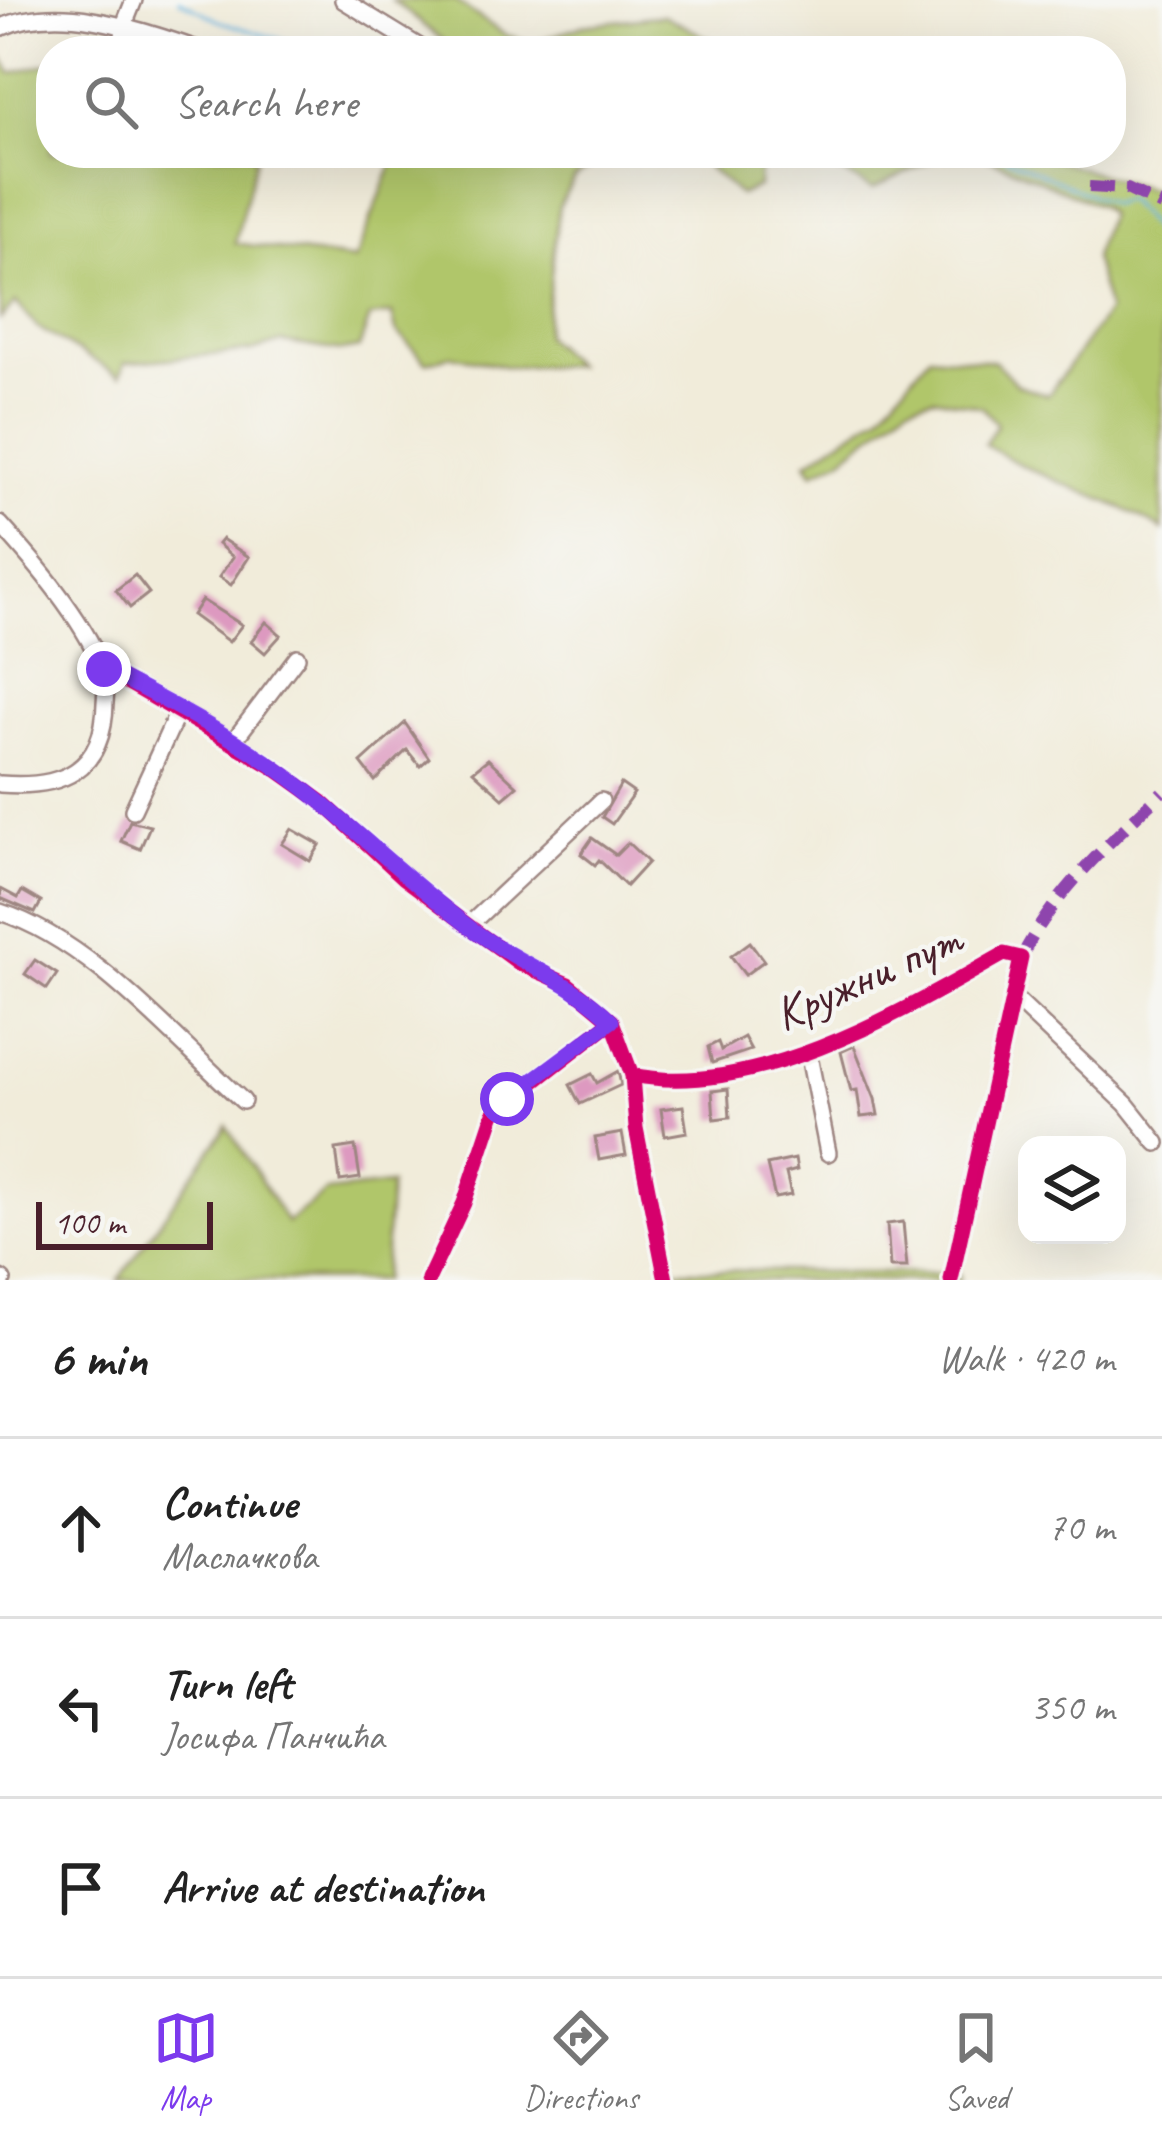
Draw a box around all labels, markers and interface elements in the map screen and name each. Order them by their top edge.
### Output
search box [36,36,1126,168]
icon: search [78,69,144,135]
text: Search here [174,74,357,131]
route end [77,642,131,696]
street label: Кружни пут [764,907,973,1044]
route start [480,1072,534,1126]
map controls [1018,1136,1126,1244]
button: layers [1018,1136,1126,1244]
scale bar [36,1196,213,1249]
text: 100 m [54,1202,125,1244]
text: 6 min [48,1326,147,1390]
text: Walk · 420 m [938,1334,1114,1383]
text: Continue [162,1475,296,1532]
icon: ahead [48,1495,114,1561]
text: 70 m [1048,1503,1114,1552]
text: Маслачкова [162,1532,317,1581]
text: Turn left [162,1655,292,1712]
icon: left [48,1675,114,1741]
text: 350 m [1030,1683,1114,1732]
text: Јосифа Панчића [162,1712,384,1761]
icon: arrive [48,1855,114,1921]
text: Arrive at destination [162,1859,484,1916]
tab: Map [153,2005,219,2119]
tab: Directions [524,2005,638,2119]
tab: Saved [943,2005,1009,2119]

